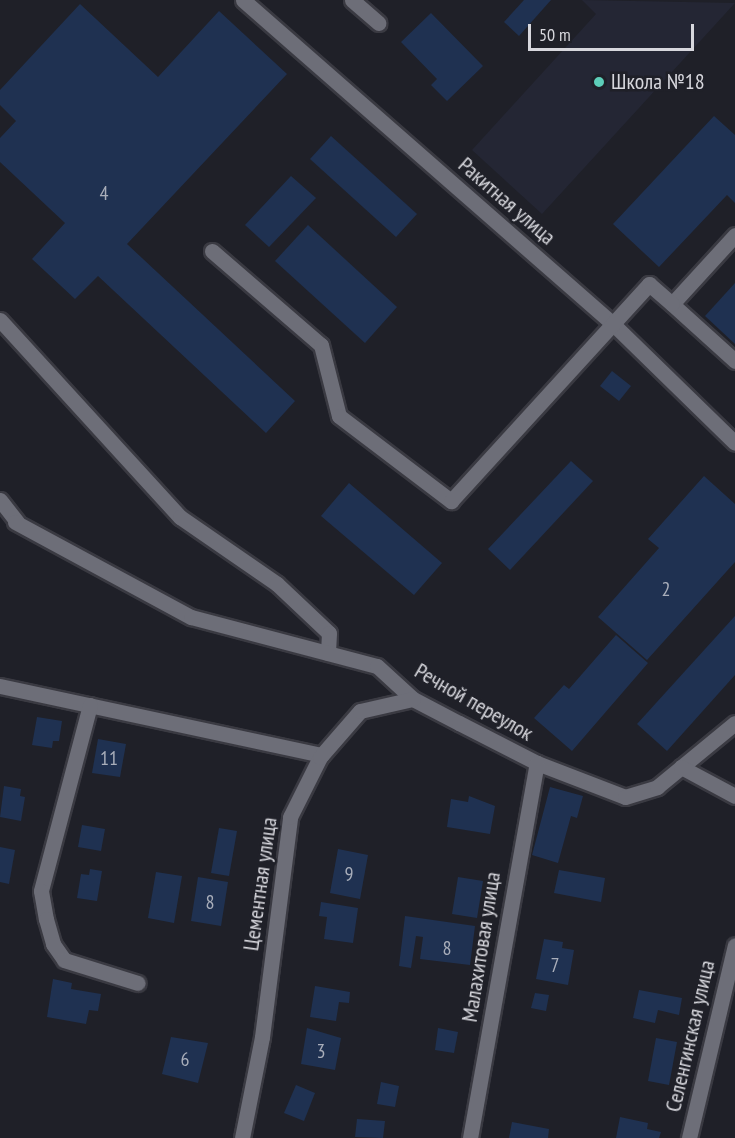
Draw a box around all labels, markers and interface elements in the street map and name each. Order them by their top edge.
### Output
scale bar [531,12,698,50]
text: 50 m [539,23,571,46]
place label: Школа №18 [611,69,705,95]
marker: Школа №18 [592,75,606,89]
street label: Ракитная улица [453,152,561,250]
house number: 4 [100,181,108,205]
house number: 2 [662,577,670,601]
street label: Речной переулок [410,657,538,747]
house number: 11 [100,746,118,770]
street label: Цементная улица [238,815,282,953]
house number: 9 [345,862,353,886]
street label: Малахитовая улица [456,870,506,1024]
house number: 8 [206,890,214,914]
house number: 8 [443,936,451,960]
house number: 7 [551,953,559,977]
street label: Селенгинская улица [660,958,720,1114]
house number: 3 [317,1039,325,1063]
house number: 6 [181,1047,189,1071]

